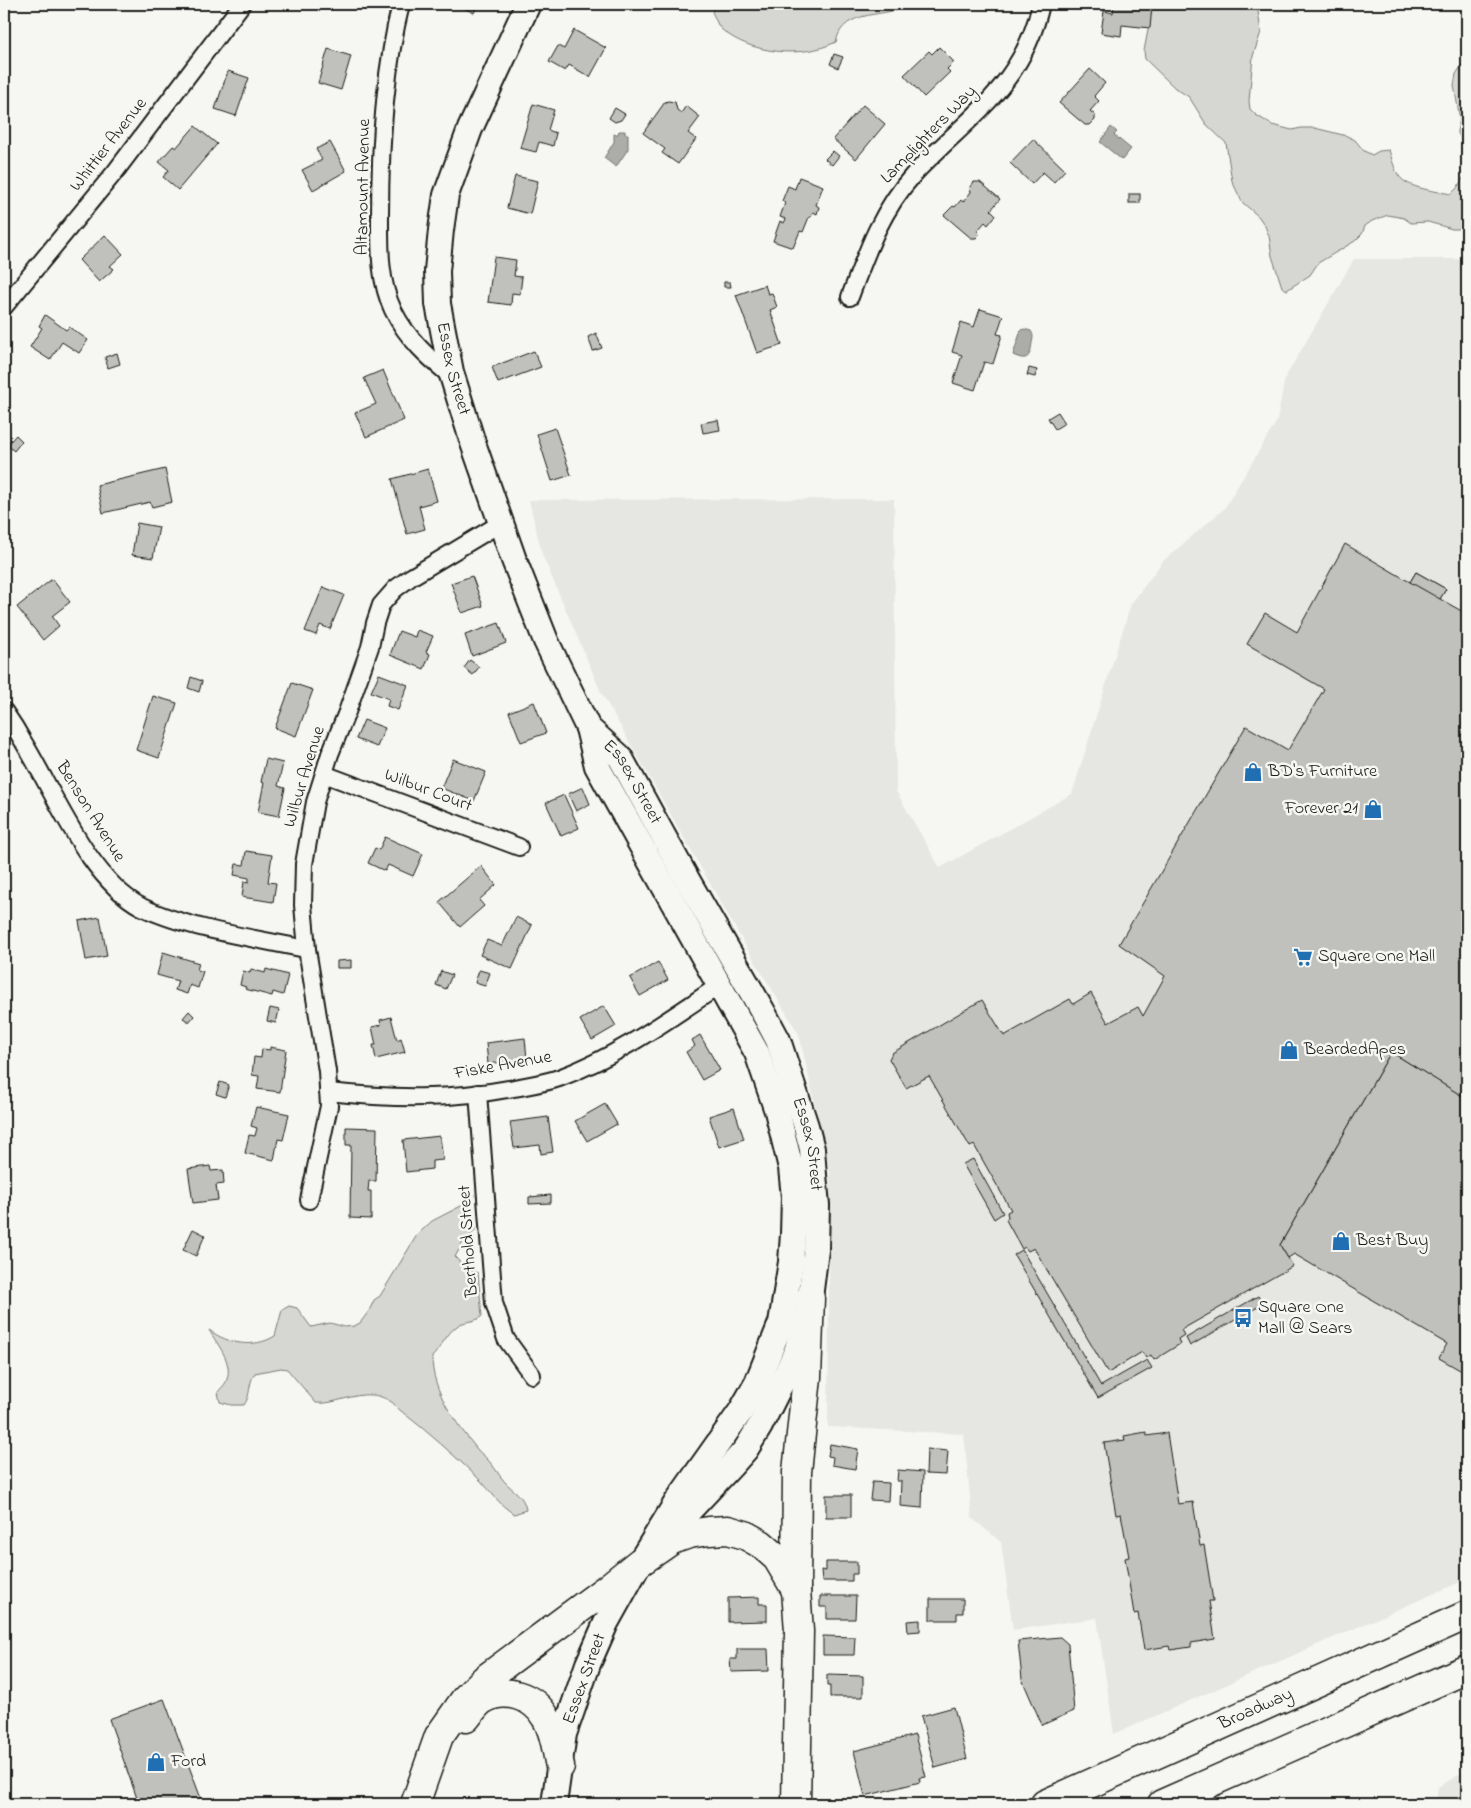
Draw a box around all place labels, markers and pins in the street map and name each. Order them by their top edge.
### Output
place label: BD's Furniture [1267,759,1378,785]
shop icon: BD's Furniture [1242,761,1264,783]
place label: Forever 21 [1284,796,1358,822]
shop icon: Forever 21 [1362,798,1384,820]
place label: Square One Mall [1318,944,1435,970]
supermarket icon: Square One Mall [1292,946,1314,968]
place label: BeardedApes [1303,1037,1406,1063]
shop icon: BeardedApes [1278,1039,1300,1061]
place label: Best Buy [1355,1228,1428,1254]
shop icon: Best Buy [1330,1230,1352,1252]
place label: Square One Mall @ Sears [1258,1295,1352,1342]
bus stop icon: Square One Mall @ Sears [1232,1307,1254,1329]
place label: Ford [170,1749,206,1775]
shop icon: Ford [145,1751,167,1773]

